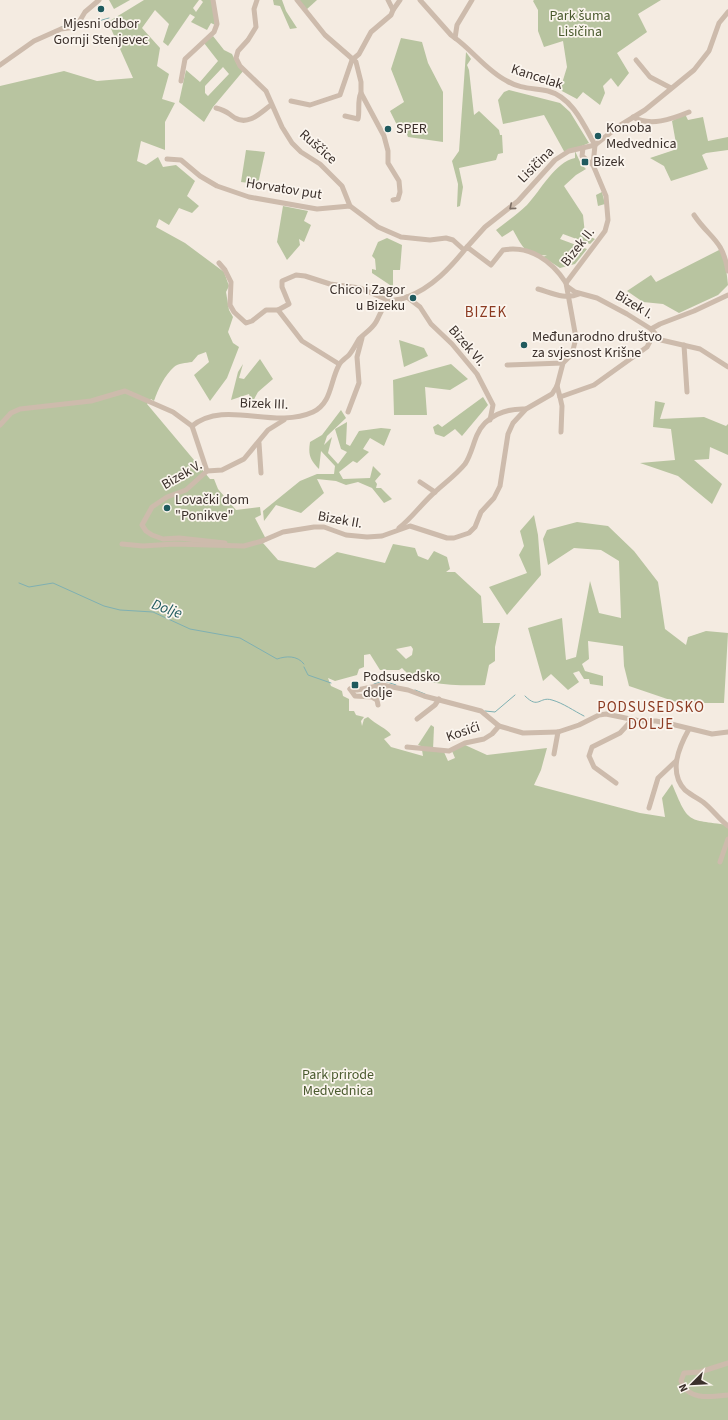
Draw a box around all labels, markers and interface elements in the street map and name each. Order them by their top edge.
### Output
marker: Mjesni odbor Gornji Stenjevec [96,4,106,14]
park label: Park šuma Lisičina [549,6,611,42]
place label: Mjesni odbor Gornji Stenjevec [53,14,149,50]
street label: Kancelak [509,59,566,95]
place label: Konoba Medvednica [606,118,677,154]
place label: SPER [396,119,427,139]
marker: SPER [383,124,393,134]
street label: Ruščice [295,125,341,169]
marker: Konoba Medvednica [593,131,603,141]
street label: Lisičina [513,142,559,188]
place label: Bizek [593,152,624,172]
marker: Bizek [580,157,590,167]
street label: Horvatov put [245,173,324,205]
one-way arrow [509,202,516,209]
street label: Bizek II. [556,223,600,271]
place label: Chico i Zagor u Bizeku [330,280,405,316]
street label: Bizek I. [611,286,657,324]
marker: Chico i Zagor u Bizeku [408,293,418,303]
district label: BIZEK [465,302,507,323]
street label: Bizek VI. [444,321,490,371]
place label: Međunarodno društvo za svjesnost Krišne [532,327,662,363]
marker: Međunarodno društvo za svjesnost Krišne [519,340,529,350]
street label: Bizek III. [239,393,289,415]
street label: Bizek V. [158,455,206,495]
place label: Lovački dom "Ponikve" [175,490,249,526]
marker: Lovački dom "Ponikve" [162,503,172,513]
street label: Bizek II. [316,506,364,534]
water label: Dolje [149,594,185,624]
place label: Podsusedsko dolje [363,667,440,703]
marker: Podsusedsko dolje [350,680,360,690]
district label: PODSUSEDSKO DOLJE [597,697,705,735]
street label: Kosići [443,717,483,747]
park label: Park prirode Medvednica [302,1065,374,1101]
north arrow [672,1364,712,1404]
text: N [675,1381,692,1394]

